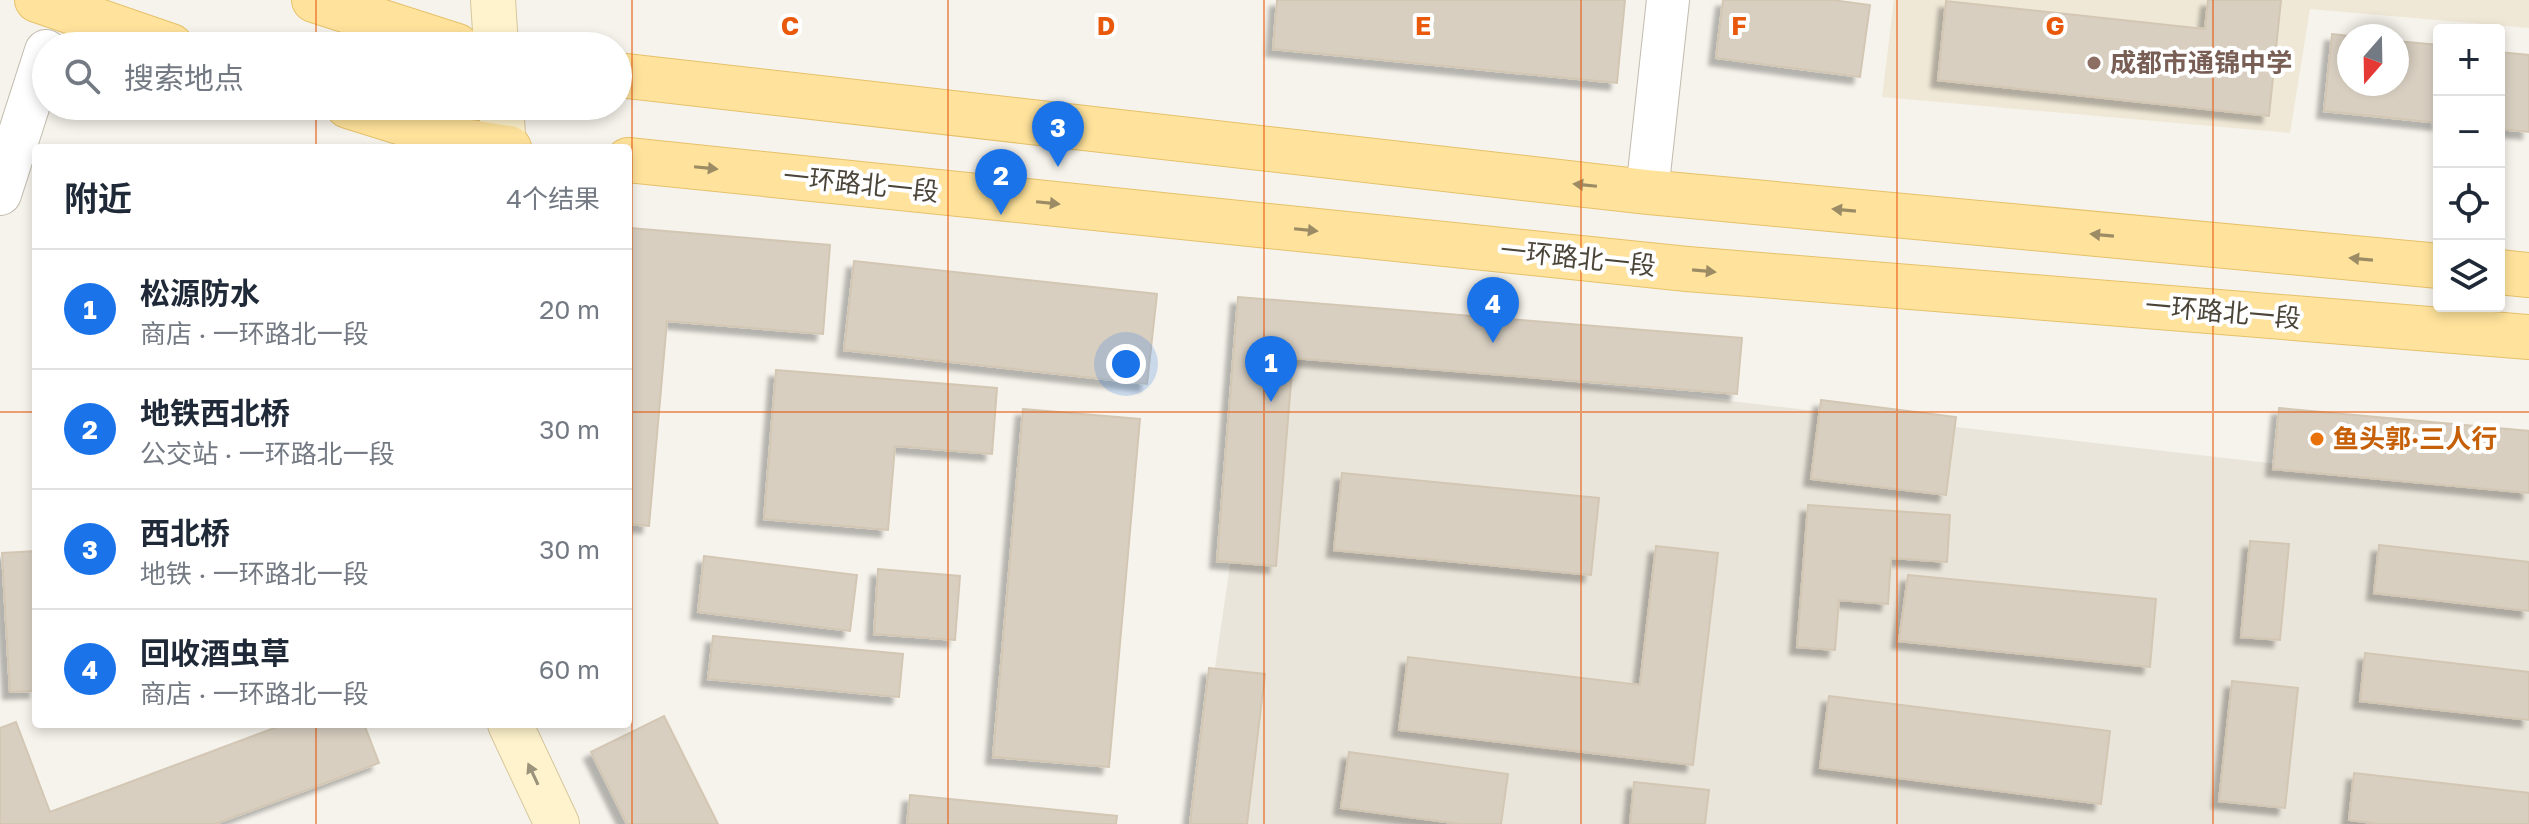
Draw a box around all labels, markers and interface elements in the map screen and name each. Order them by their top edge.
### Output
text: C [781,10,799,41]
text: D [1097,10,1115,41]
text: E [1415,10,1431,41]
text: F [1731,10,1747,41]
text: G [2045,10,2065,41]
north arrow [2337,24,2409,96]
map controls [2433,24,2505,312]
button: + [2433,24,2505,96]
search box [32,32,632,120]
place label: 成都市通锦中学 [2110,47,2292,78]
icon: search [60,54,104,98]
marker: 成都市通锦中学 [2085,54,2103,72]
text: 搜索地点 [124,60,244,96]
button: − [2433,96,2505,168]
pin: 3 [1032,101,1084,167]
pin: 2 [975,149,1027,215]
street label: 一环路北一段 [782,160,940,207]
one-way arrow [694,162,719,175]
button: locate [2433,168,2505,240]
text: 附近 [64,178,132,218]
one-way arrow [1572,178,1597,191]
text: 4个结果 [506,183,600,214]
one-way arrow [1036,197,1061,210]
one-way arrow [1831,204,1856,217]
one-way arrow [1294,224,1319,237]
one-way arrow [2090,228,2115,241]
street label: 一环路北一段 [1499,234,1657,281]
button: layers [2433,240,2505,312]
one-way arrow [2348,252,2373,265]
one-way arrow [1692,264,1717,277]
text: 松源防水 [140,275,260,311]
pin: 4 [1467,277,1519,343]
street label: 一环路北一段 [2144,289,2302,334]
text: 1 [83,294,97,325]
text: 20 m [539,294,600,325]
text: 商店 · 一环路北一段 [140,318,369,349]
pin: 1 [1245,336,1297,402]
your location [1106,344,1146,384]
text: 地铁西北桥 [140,395,290,431]
text: 2 [82,414,98,445]
text: 30 m [539,414,600,445]
place label: 鱼头郭·三人行 [2333,423,2497,454]
marker: 鱼头郭·三人行 [2308,430,2326,448]
text: 公交站 · 一环路北一段 [140,438,395,469]
text: 西北桥 [140,515,230,551]
text: 3 [82,534,98,565]
text: 30 m [539,534,600,565]
text: 地铁 · 一环路北一段 [140,558,369,589]
text: 回收酒虫草 [140,635,290,671]
text: 4 [82,654,98,685]
text: 60 m [539,654,600,685]
text: 商店 · 一环路北一段 [140,678,369,709]
one-way arrow [526,762,540,786]

